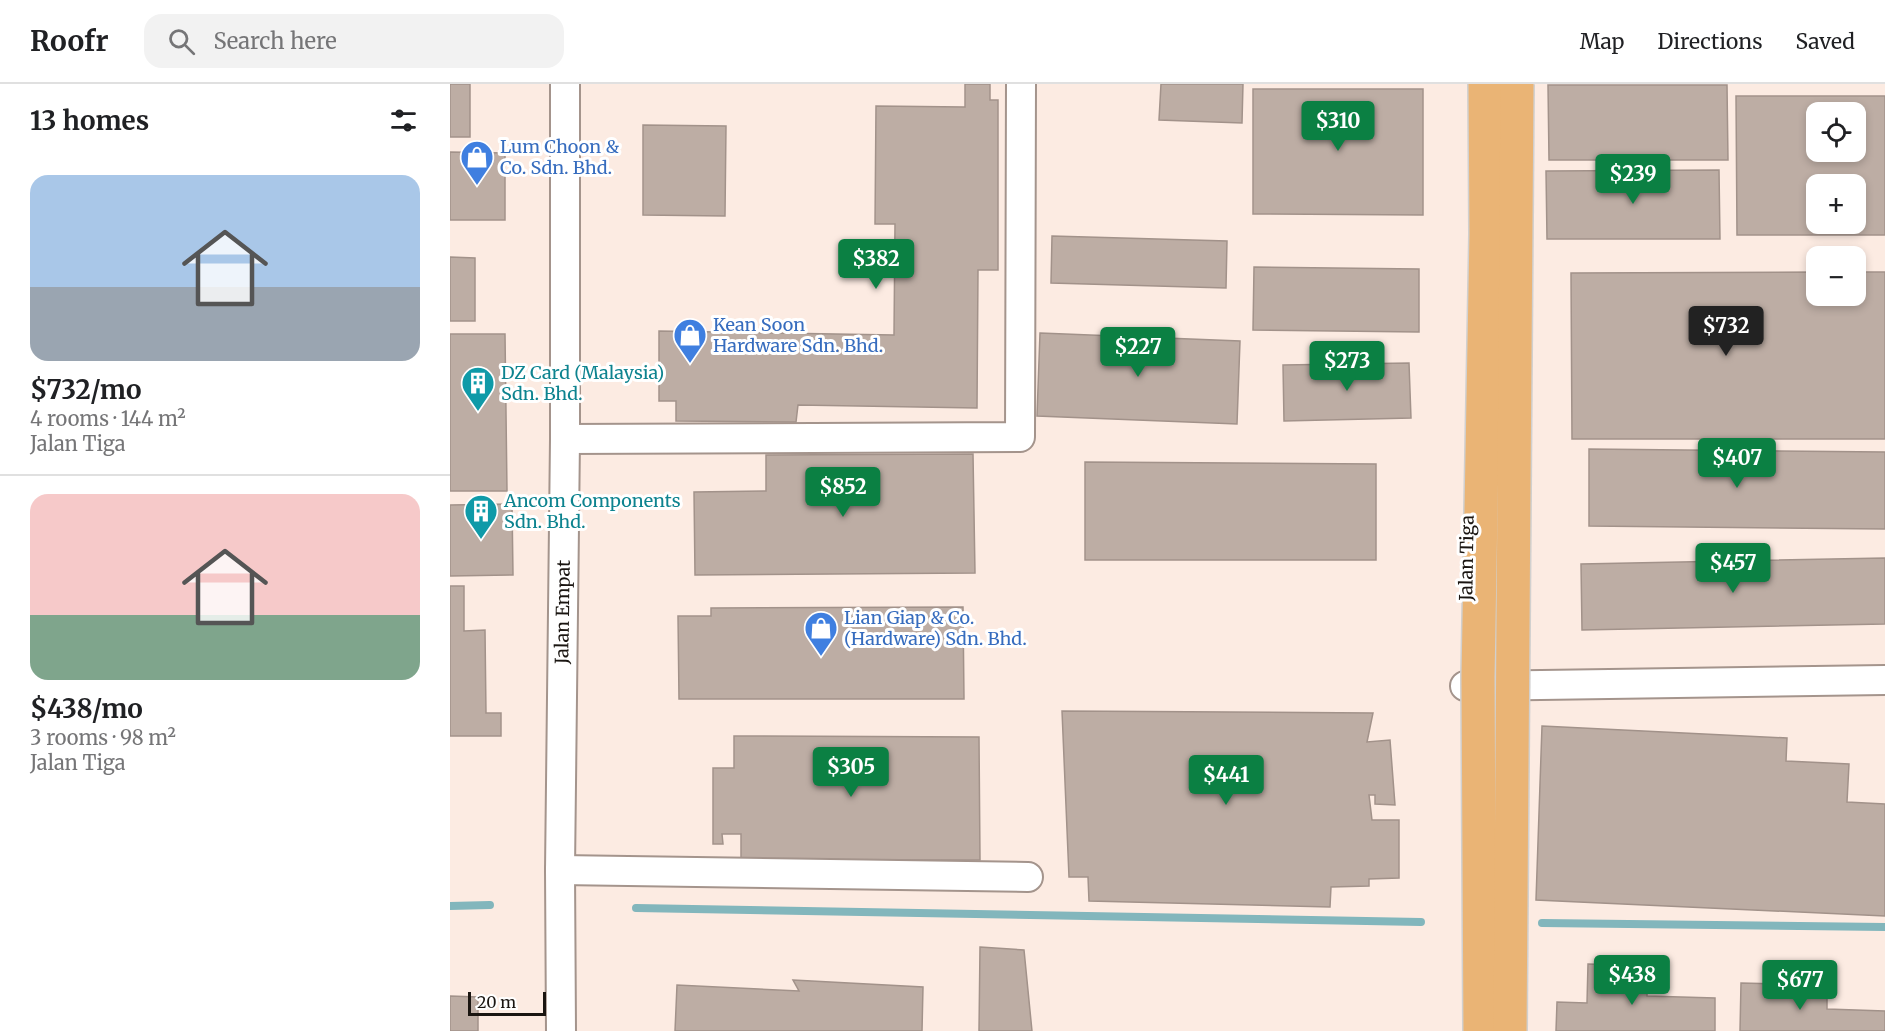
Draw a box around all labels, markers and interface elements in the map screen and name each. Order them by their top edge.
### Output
search box [144,14,564,68]
text: Roofr [30,23,108,59]
icon: search [165,25,198,58]
text: Search here [213,27,337,55]
text: Map [1580,28,1624,55]
text: Directions [1657,28,1762,55]
text: Saved [1795,28,1855,55]
pin: $310 [1302,101,1374,152]
map controls [1806,102,1866,306]
button: locate [1806,102,1866,162]
text: 13 homes [30,104,149,137]
icon: filters [387,104,420,137]
text: $310 [1316,108,1360,133]
place label: Lum Choon & Co. Sdn. Bhd. [500,135,620,179]
shop icon: Lum Choon & Co. Sdn. Bhd. [459,139,495,186]
pin: $239 [1597,154,1669,205]
text: $239 [1609,161,1657,186]
button: + [1806,174,1866,234]
icon: home [171,214,279,322]
pin: $382 [840,239,912,290]
text: $382 [852,246,900,271]
button: − [1806,246,1866,306]
pin: $732 [1690,306,1762,357]
place label: Kean Soon Hardware Sdn. Bhd. [713,313,883,357]
text: $732 [1703,313,1749,338]
shop icon: Kean Soon Hardware Sdn. Bhd. [672,317,708,364]
pin: $227 [1102,327,1174,378]
text: $227 [1114,334,1162,359]
pin: $273 [1311,341,1383,392]
text: $273 [1323,348,1371,373]
place label: DZ Card (Malaysia) Sdn. Bhd. [501,361,664,405]
building icon: DZ Card (Malaysia) Sdn. Bhd. [460,365,496,412]
text: $732/mo [30,373,141,406]
text: 4 rooms · 144 m² [30,406,186,431]
text: Jalan Tiga [30,431,126,456]
pin: $407 [1701,438,1773,489]
text: $407 [1712,445,1762,470]
pin: $852 [807,467,879,518]
text: $852 [819,474,867,499]
place label: Ancom Components Sdn. Bhd. [503,489,681,533]
building icon: Ancom Components Sdn. Bhd. [463,493,499,540]
street label: Jalan Tiga [1454,514,1479,602]
icon: home [171,533,279,641]
pin: $457 [1697,543,1769,594]
text: $457 [1709,550,1757,575]
street label: Jalan Empat [550,560,575,665]
place label: Lian Giap & Co. (Hardware) Sdn. Bhd. [844,606,1027,650]
shop icon: Lian Giap & Co. (Hardware) Sdn. Bhd. [803,610,839,657]
text: $438/mo [30,692,143,725]
text: 3 rooms · 98 m² [30,725,176,750]
pin: $305 [815,747,887,798]
text: Jalan Tiga [30,750,126,775]
text: $305 [827,754,875,779]
pin: $441 [1190,755,1262,806]
text: $441 [1203,762,1249,787]
pin: $438 [1596,955,1668,1006]
pin: $677 [1764,960,1836,1011]
text: $438 [1608,962,1656,987]
text: $677 [1776,967,1824,992]
scale bar [468,989,546,1016]
text: 20 m [477,992,516,1012]

